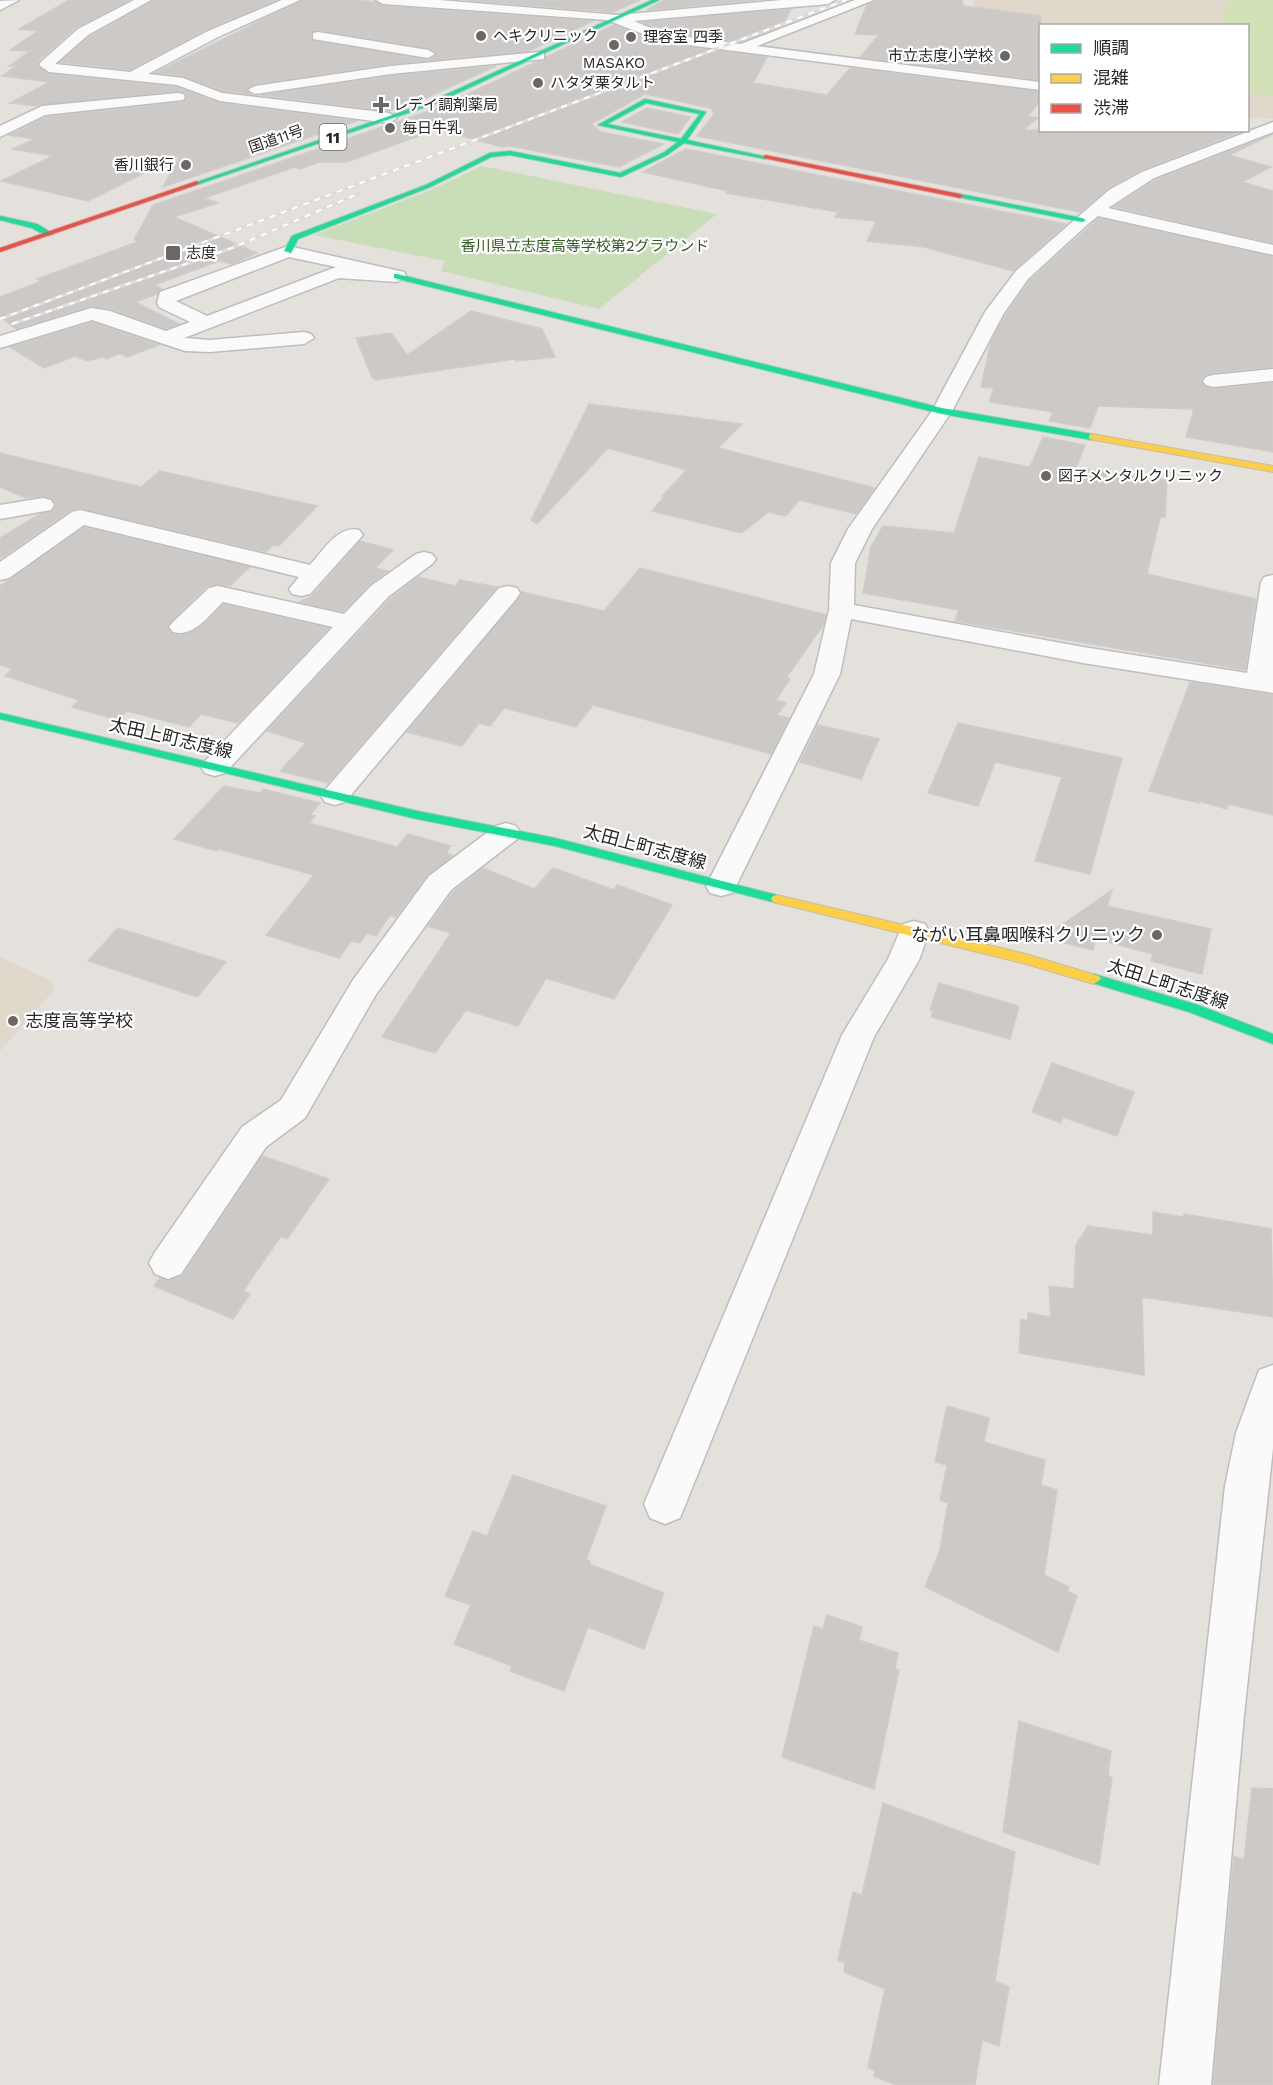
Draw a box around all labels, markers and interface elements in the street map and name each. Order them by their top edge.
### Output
legend [1039,24,1249,132]
place label: ヘキクリニック [493,27,598,45]
place label: 理容室 四季 [643,28,723,46]
marker: ヘキクリニック [474,29,488,43]
marker: 理容室 四季 [624,30,638,44]
text: 順調 [1093,37,1129,58]
marker: MASAKO [607,38,621,52]
place label: 市立志度小学校 [888,47,993,65]
marker: 市立志度小学校 [998,49,1012,63]
place label: MASAKO [583,54,645,72]
text: 混雑 [1093,67,1129,88]
place label: ハタダ栗タルト [550,74,655,92]
marker: ハタダ栗タルト [531,76,545,90]
place label: レデイ調剤薬局 [393,96,498,114]
text: 渋滞 [1093,97,1129,118]
marker: レデイ調剤薬局 [374,98,388,112]
place label: 毎日牛乳 [402,119,462,137]
street label: 国道11号 [246,121,306,157]
marker: 毎日牛乳 [383,121,397,135]
road number: 11 [320,124,346,150]
place label: 香川銀行 [114,156,174,174]
marker: 香川銀行 [179,158,193,172]
park label: 香川県立志度高等学校第2グラウンド [461,237,709,255]
marker: 志度 [164,244,182,262]
place label: 志度 [186,244,216,262]
place label: 図子メンタルクリニック [1058,467,1223,485]
marker: 図子メンタルクリニック [1039,469,1053,483]
street label: 太田上町志度線 [107,713,235,762]
street label: 太田上町志度線 [582,820,709,873]
place label: ながい耳鼻咽喉科クリニック [911,924,1145,945]
marker: ながい耳鼻咽喉科クリニック [1150,928,1164,942]
street label: 太田上町志度線 [1105,954,1231,1013]
place label: 志度高等学校 [25,1010,133,1031]
marker: 志度高等学校 [6,1014,20,1028]

